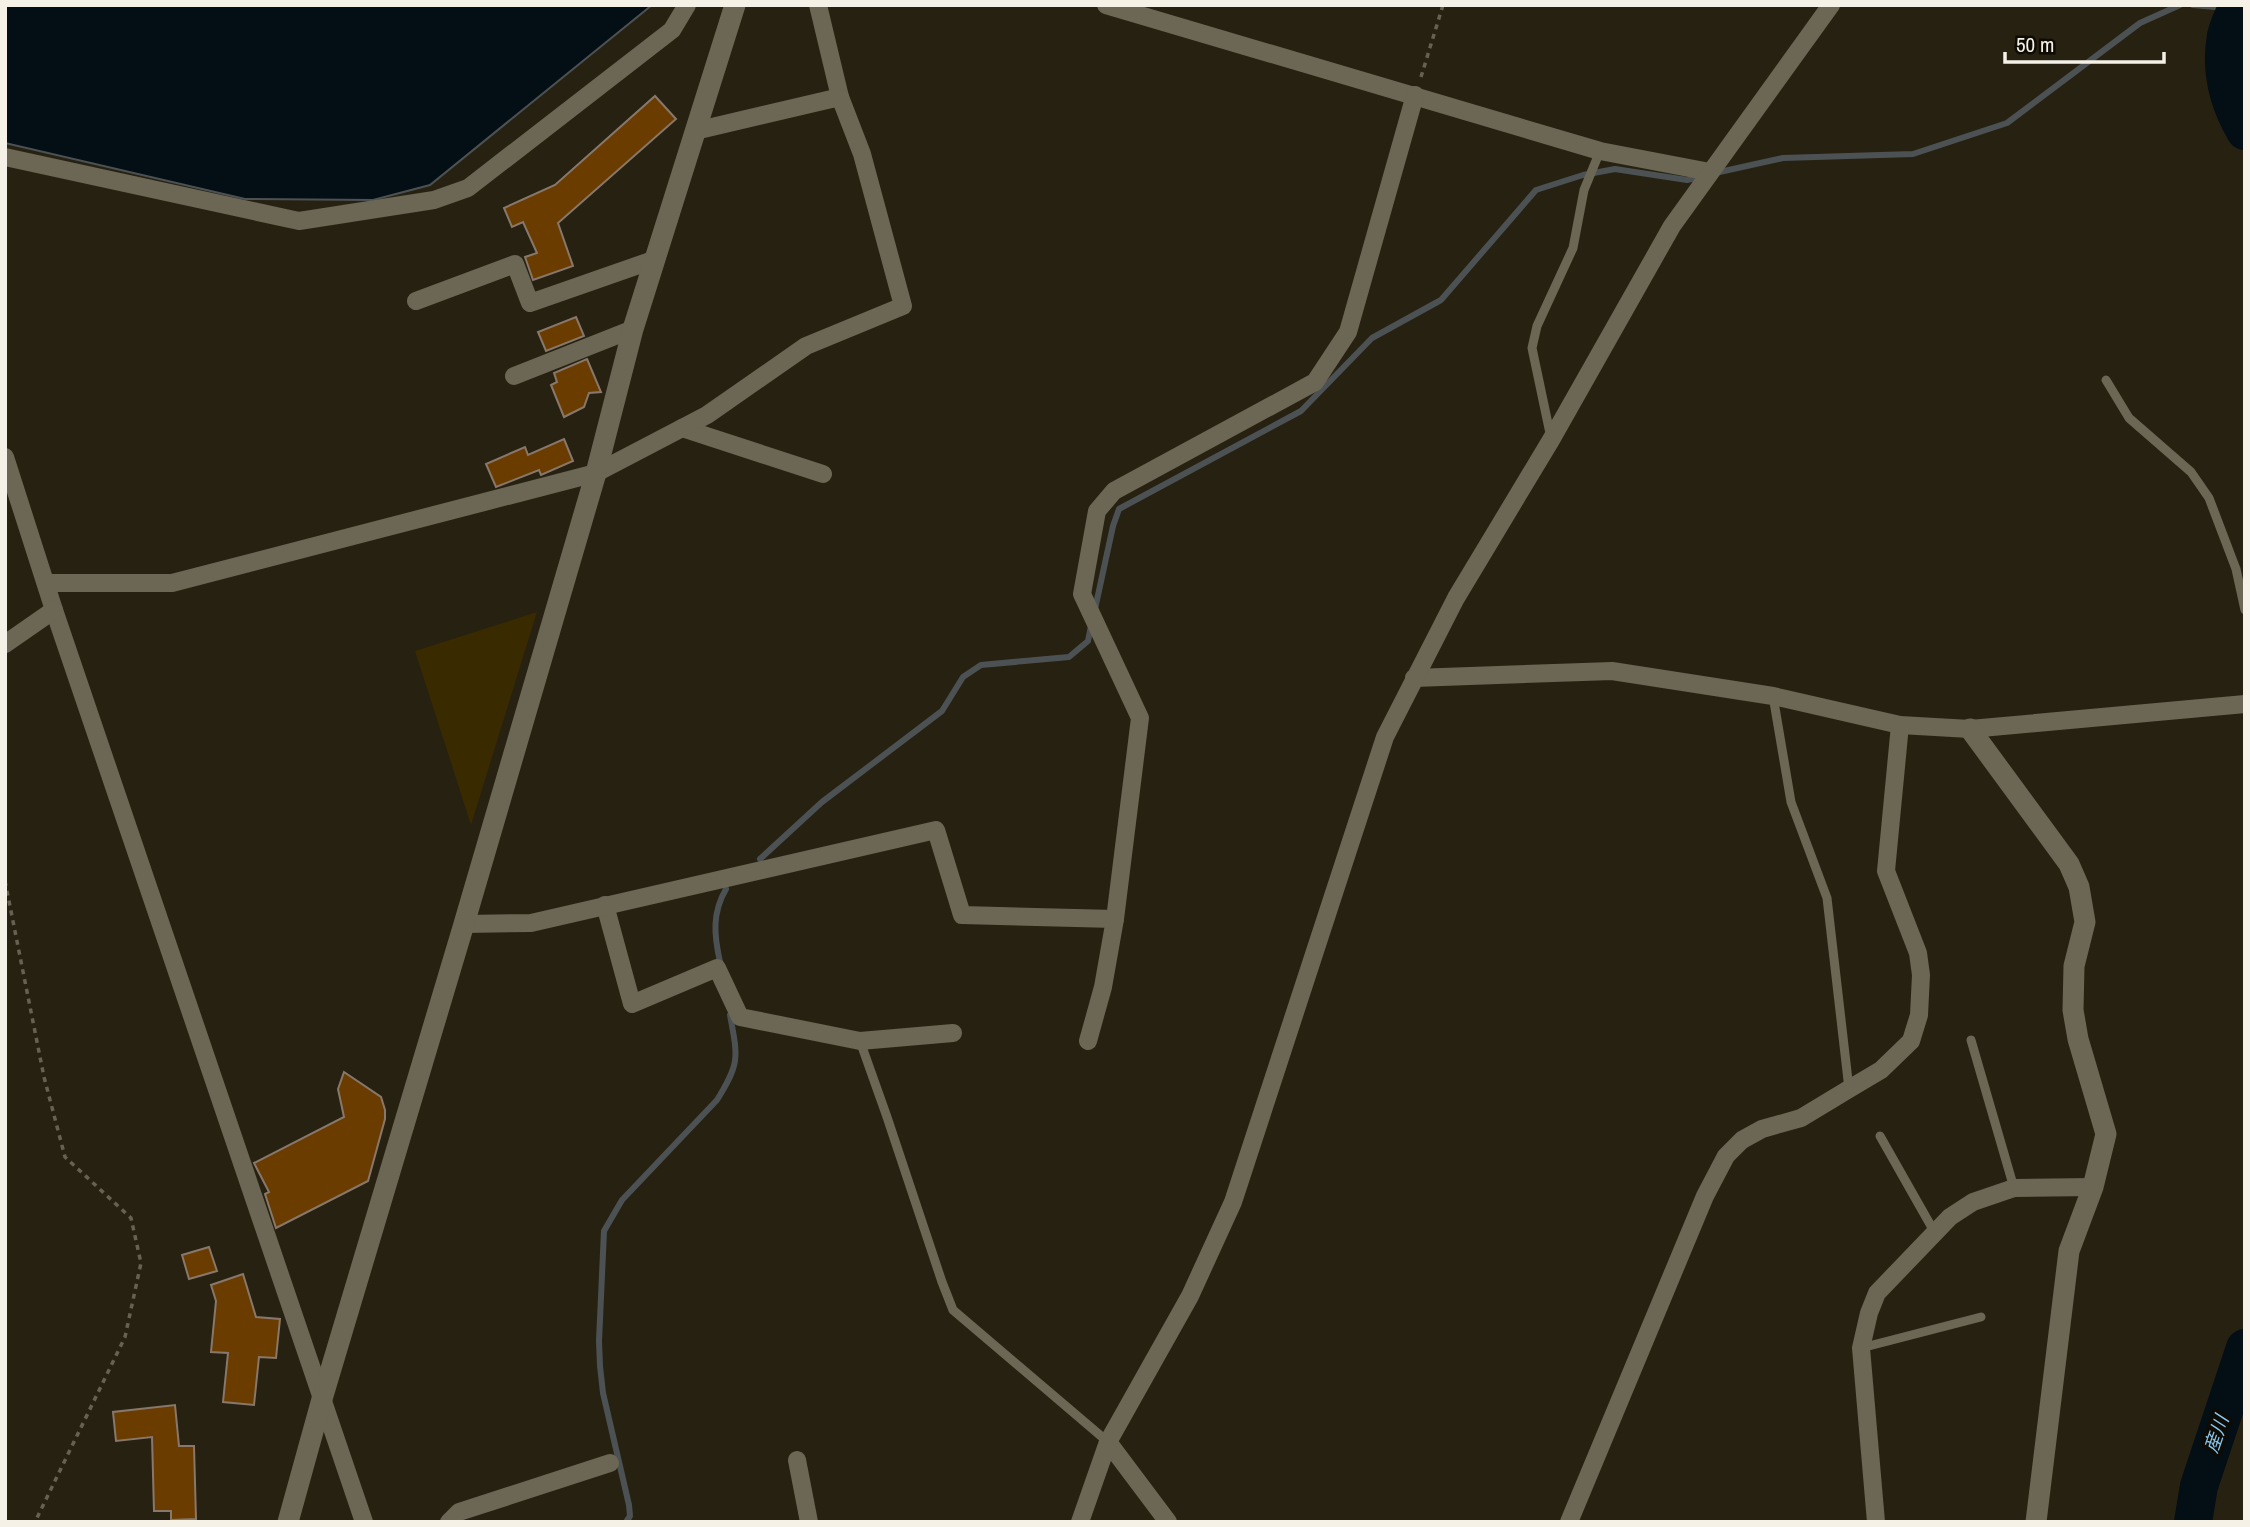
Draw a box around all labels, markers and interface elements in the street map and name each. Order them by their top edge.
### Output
scale bar [2005,21,2164,65]
text: 50 m [2016,30,2054,59]
water label: 産川 [2198,1410,2235,1456]

